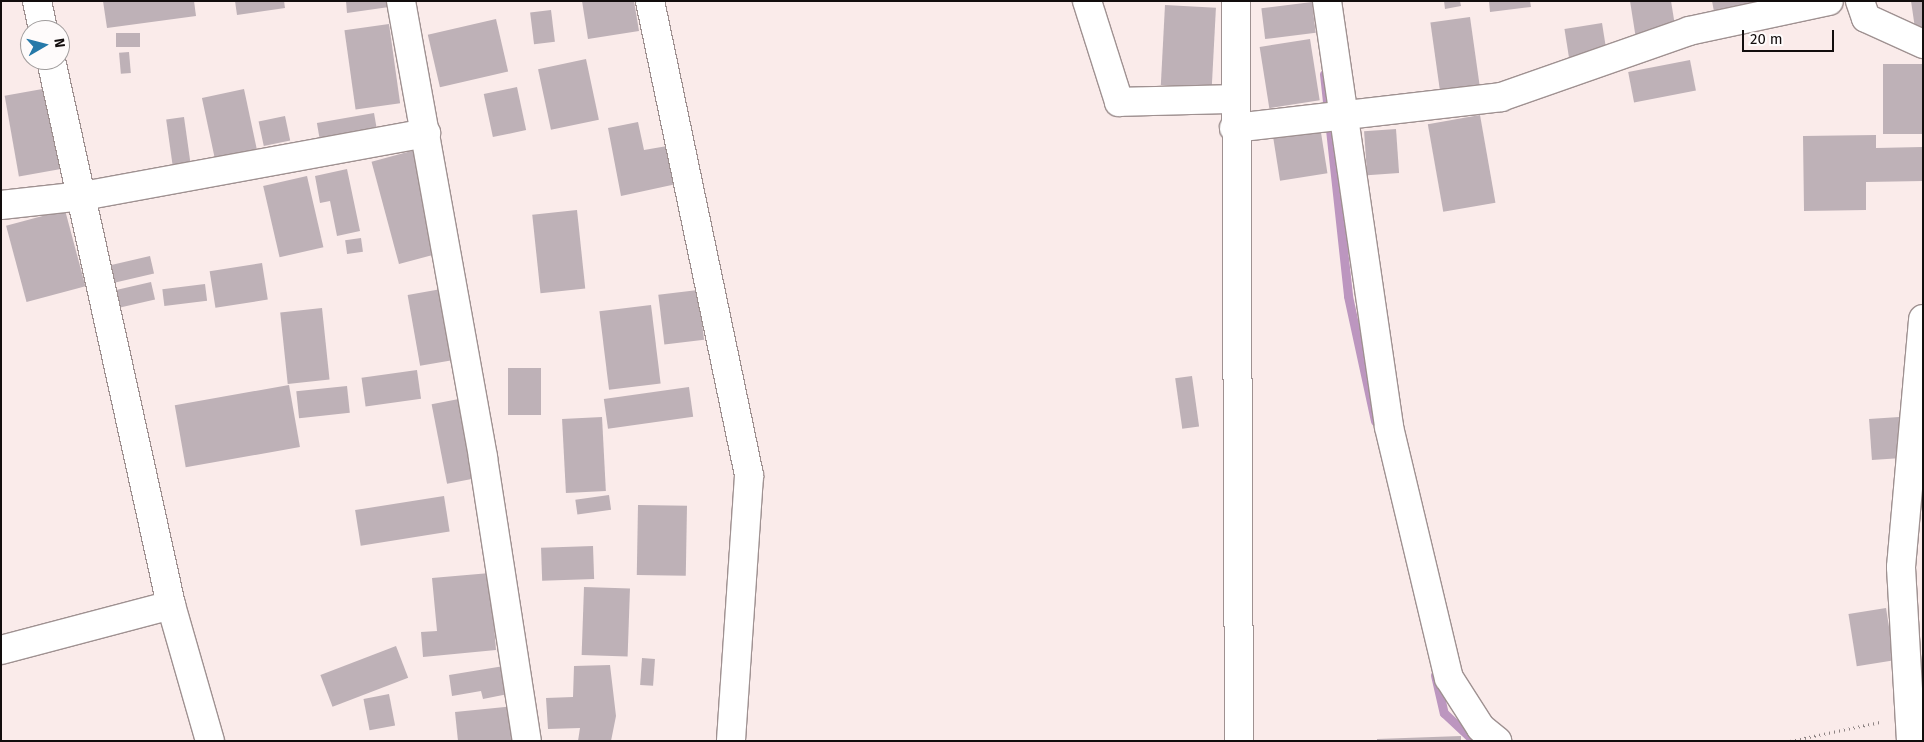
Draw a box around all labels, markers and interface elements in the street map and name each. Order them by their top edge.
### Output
north arrow [20,20,70,70]
scale bar [1744,20,1836,52]
text: 20 m [1750,30,1783,48]
text: N [50,37,68,49]

